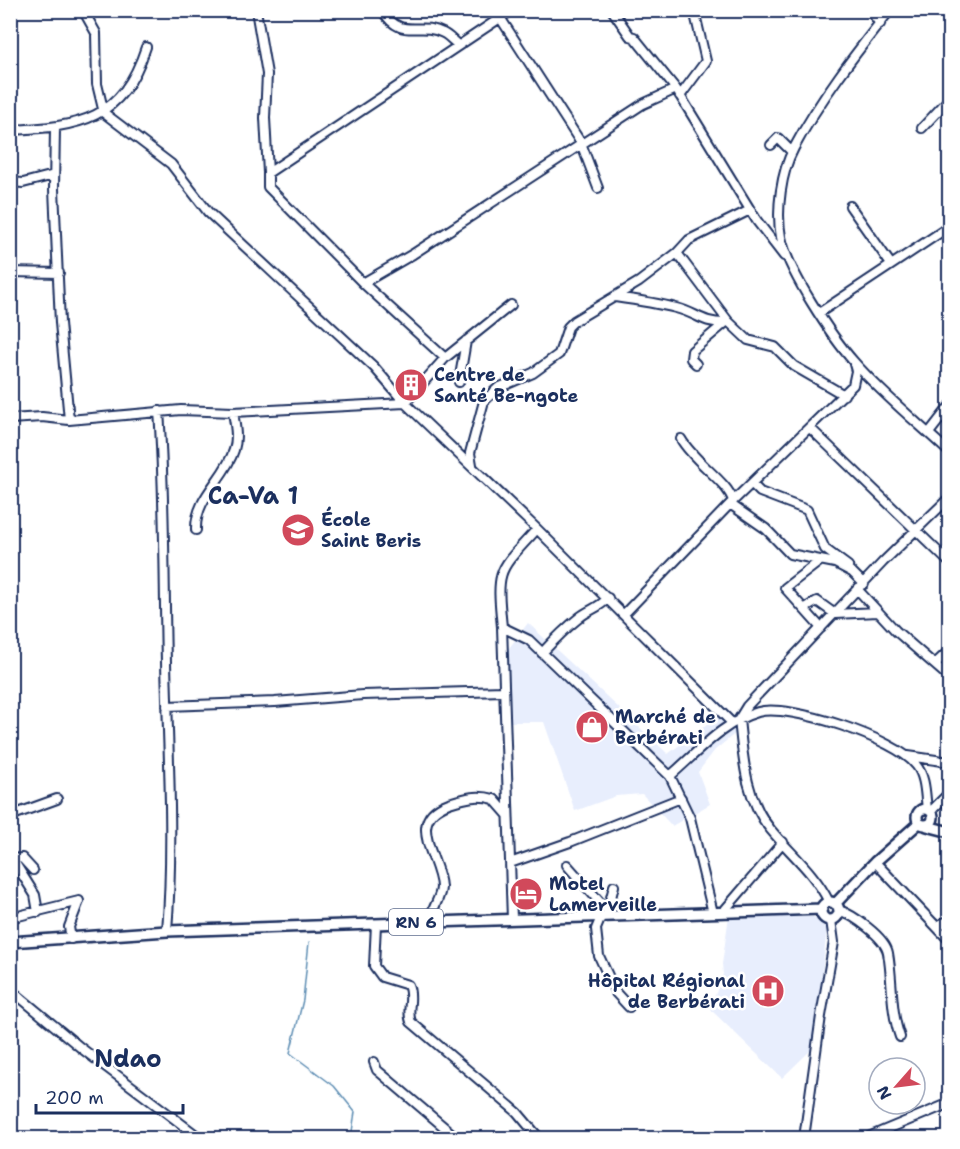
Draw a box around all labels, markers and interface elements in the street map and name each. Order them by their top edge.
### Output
place label: Centre de Santé Be-ngote [434,363,579,408]
building icon: Centre de Santé Be-ngote [393,367,429,403]
district label: Ca-Va 1 [208,480,298,512]
place label: École Saint Beris [321,506,421,553]
school or university icon: École Saint Beris [280,512,316,548]
place label: Marché de Berbérati [615,705,716,750]
shop icon: Marché de Berbérati [574,709,610,745]
place label: Motel Lamerveille [549,872,657,917]
hotel icon: Motel Lamerveille [508,876,544,912]
road number: RN 6 [389,909,443,935]
place label: Hôpital Régional de Berbérati [588,969,745,1014]
hospital icon: Hôpital Régional de Berbérati [750,973,786,1009]
district label: Ndao [94,1043,162,1075]
north arrow [867,1056,927,1116]
scale bar [36,1077,183,1115]
text: N [872,1082,896,1103]
text: 200 m [45,1086,104,1110]

